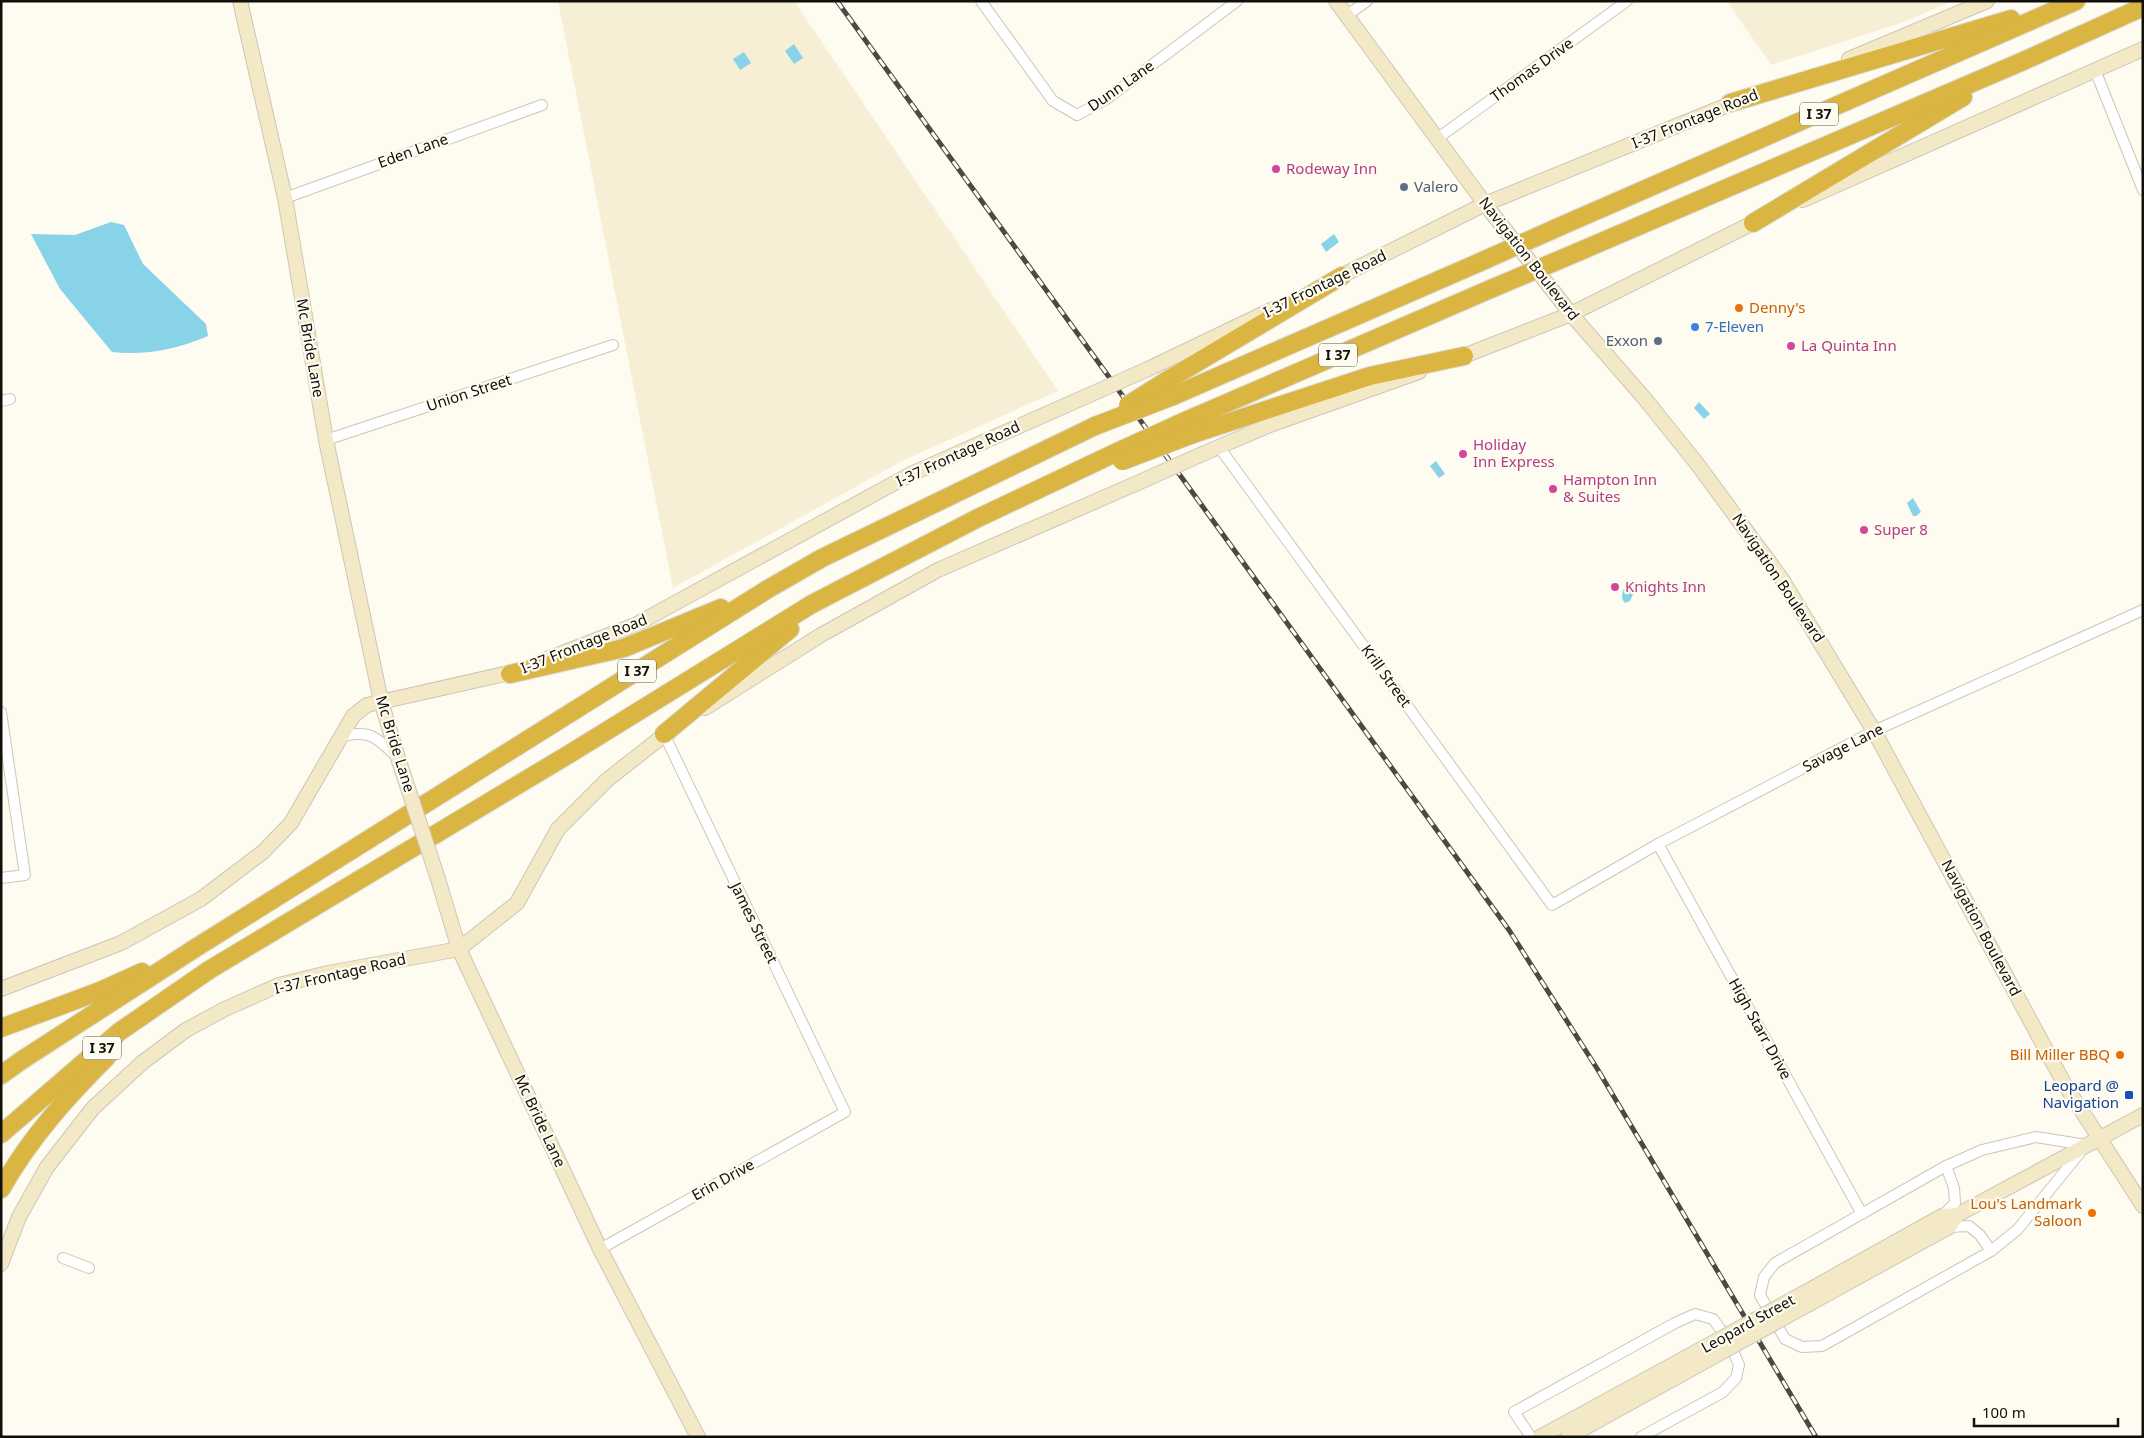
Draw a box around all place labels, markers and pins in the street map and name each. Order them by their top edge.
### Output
place label: Rodeway Inn [1286,158,1377,178]
marker: Rodeway Inn [1270,163,1282,175]
place label: Valero [1414,176,1458,196]
marker: Valero [1398,181,1410,193]
place label: Denny's [1749,297,1805,317]
marker: Denny's [1733,302,1745,314]
place label: 7-Eleven [1705,316,1764,336]
marker: 7-Eleven [1689,321,1701,333]
place label: Exxon [1606,330,1648,350]
marker: Exxon [1652,335,1664,347]
place label: La Quinta Inn [1801,335,1897,355]
marker: La Quinta Inn [1785,340,1797,352]
place label: Holiday Inn Express [1473,434,1555,471]
marker: Holiday Inn Express [1457,448,1469,460]
place label: Hampton Inn & Suites [1563,469,1657,506]
marker: Hampton Inn & Suites [1547,483,1559,495]
place label: Super 8 [1874,519,1928,539]
marker: Super 8 [1858,524,1870,536]
place label: Knights Inn [1625,576,1706,596]
marker: Knights Inn [1609,581,1621,593]
place label: Bill Miller BBQ [2010,1044,2110,1064]
marker: Bill Miller BBQ [2114,1049,2126,1061]
place label: Leopard @ Navigation [2042,1075,2119,1112]
marker: Leopard @ Navigation [2123,1089,2135,1101]
place label: Lou's Landmark Saloon [1970,1193,2082,1230]
marker: Lou's Landmark Saloon [2086,1207,2098,1219]

